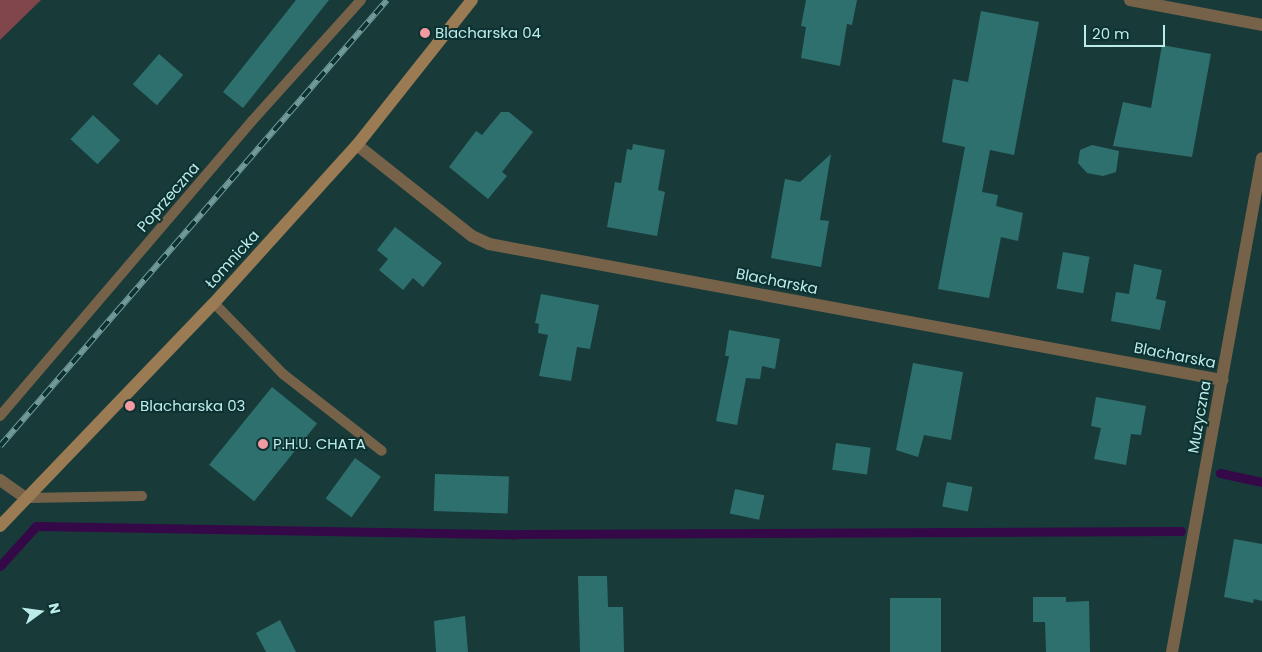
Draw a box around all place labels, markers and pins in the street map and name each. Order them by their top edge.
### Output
place label: Blacharska 04 [435,24,541,42]
marker: Blacharska 04 [419,27,431,39]
place label: Blacharska 03 [140,397,245,415]
marker: Blacharska 03 [124,400,136,412]
place label: P.H.U. CHATA [273,435,366,453]
marker: P.H.U. CHATA [257,438,269,450]

